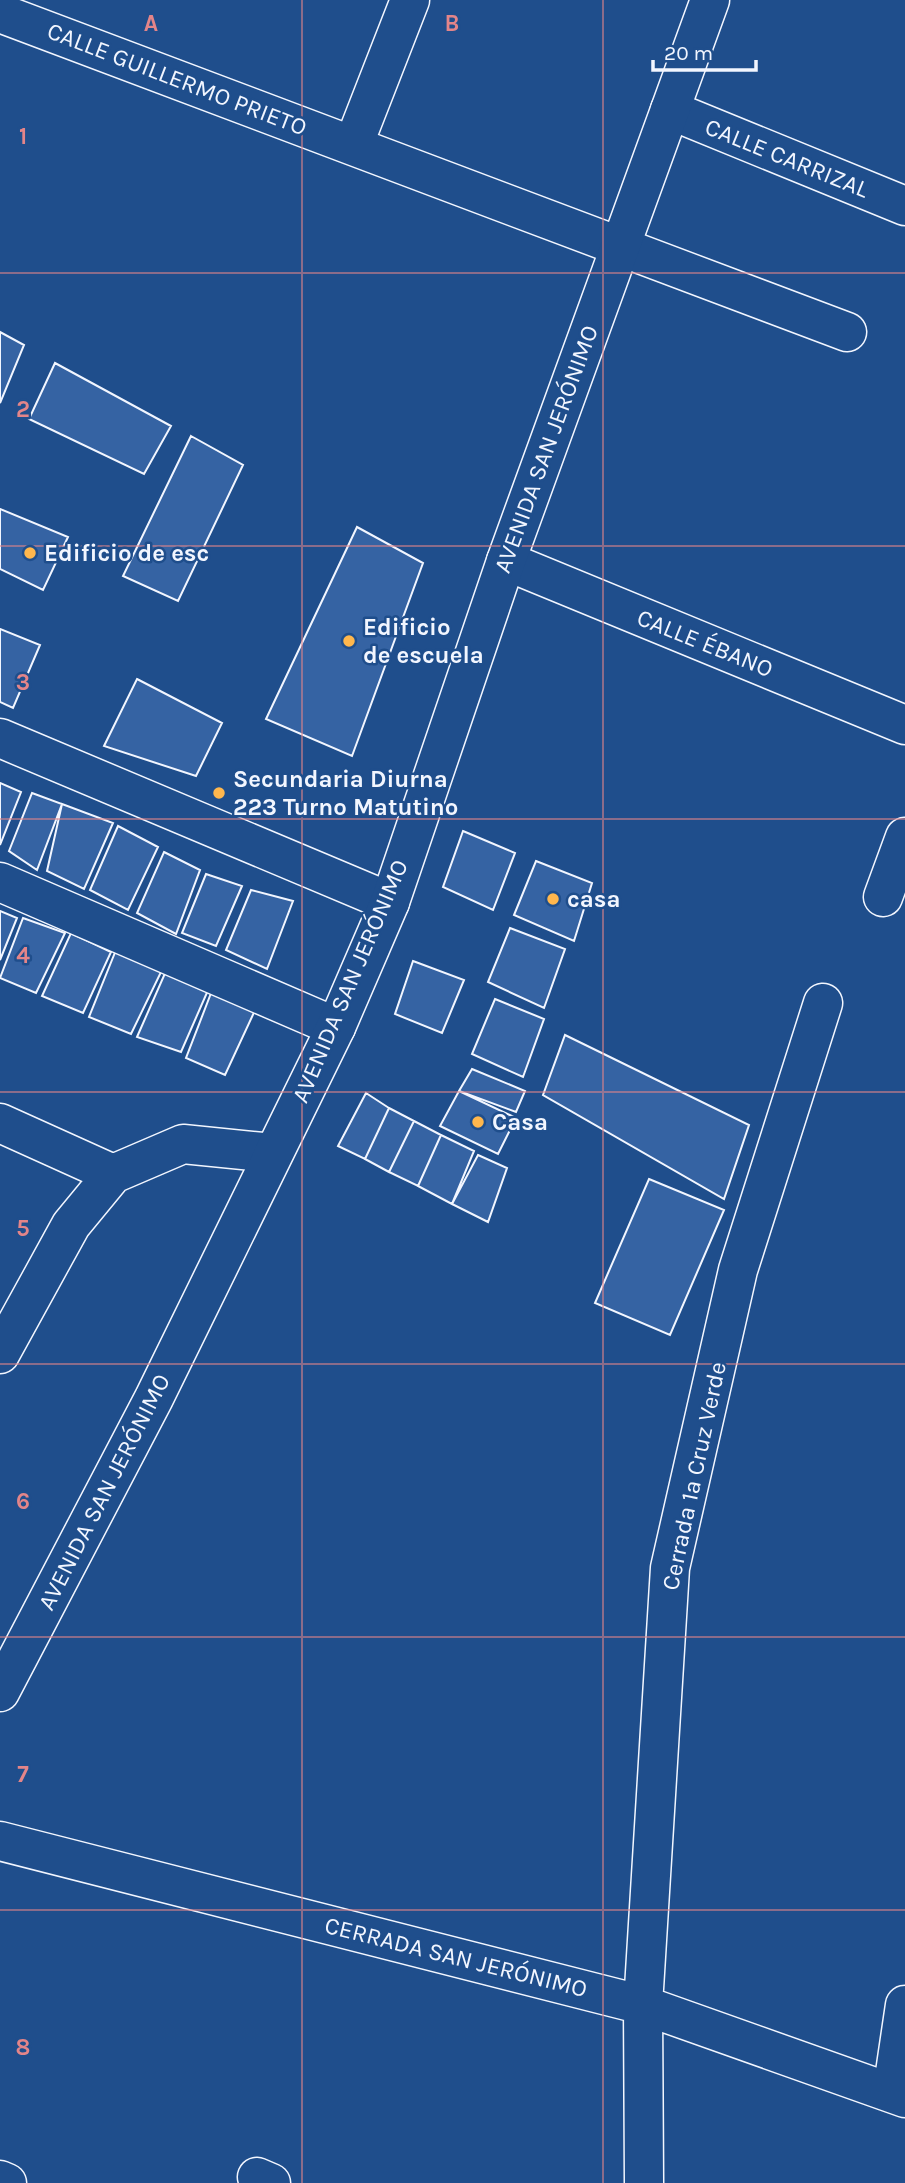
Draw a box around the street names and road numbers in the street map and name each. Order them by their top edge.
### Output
street label: CALLE GUILLERMO PRIETO [43,16,311,142]
street label: CALLE CARRIZAL [701,112,874,204]
street label: AVENIDA SAN JERÓNIMO [488,321,604,577]
street label: CALLE ÉBANO [633,602,777,683]
street label: AVENIDA SAN JERÓNIMO [286,855,414,1107]
street label: Cerrada 1ª Cruz Verde [656,1359,732,1593]
street label: AVENIDA SAN JERÓNIMO [32,1369,176,1615]
street label: CERRADA SAN JERÓNIMO [322,1911,590,2003]

